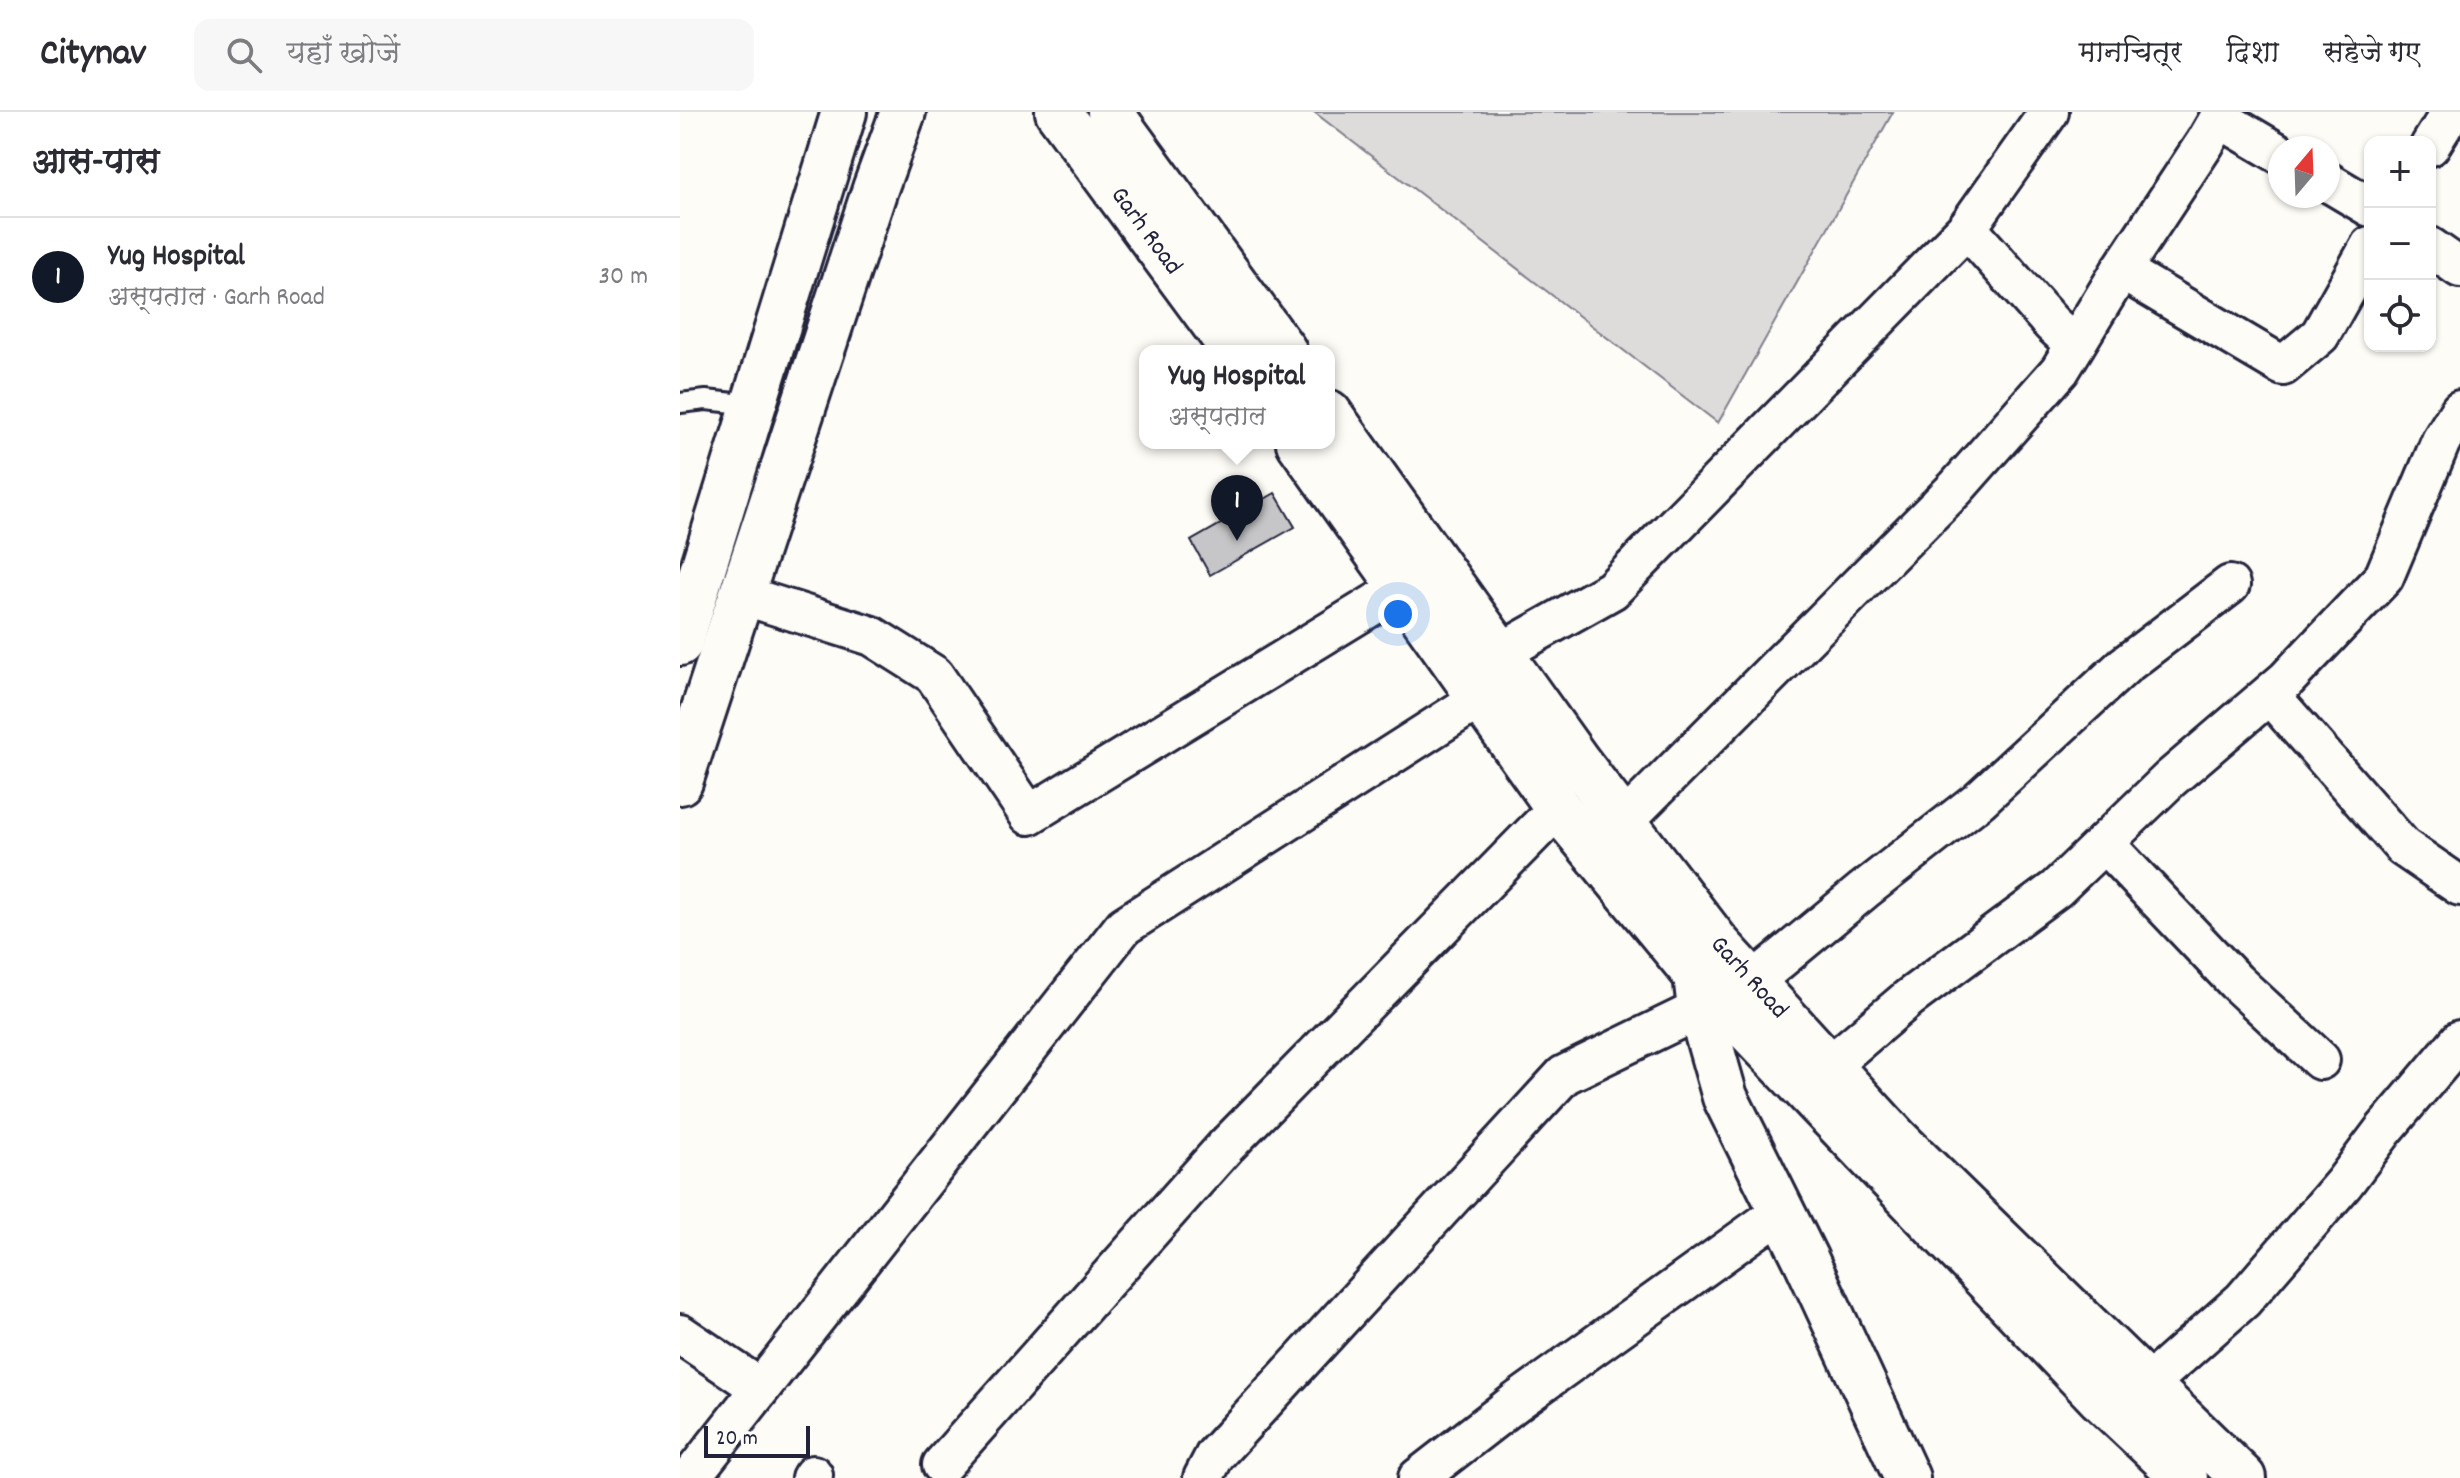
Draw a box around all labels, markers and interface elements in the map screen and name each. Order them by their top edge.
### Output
search box [194,19,754,91]
text: Citynav [40,28,146,83]
icon: search [222,33,266,77]
text: यहाँ खोजें [286,34,400,77]
text: मानचित्र [2079,35,2182,75]
text: दिशा [2226,35,2279,75]
text: सहेजे गए [2323,35,2420,75]
north arrow [2268,136,2340,208]
map controls [2364,136,2436,352]
button: + [2364,136,2436,208]
text: आस-पास [32,140,159,189]
street label: Garh Road [1101,179,1191,283]
button: − [2364,208,2436,280]
text: Yug Hospital [108,237,245,280]
text: 1 [55,259,61,296]
text: 30 m [598,259,648,296]
text: अस्पताल · Garh Road [108,280,325,317]
button: locate [2364,280,2436,352]
popup [1139,345,1335,449]
text: Yug Hospital [1169,357,1305,400]
text: अस्पताल [1169,400,1266,437]
pin: 1 [1211,475,1263,541]
your location [1378,594,1418,634]
street label: Garh Road [1701,928,1797,1028]
scale bar [704,1422,810,1458]
text: 20 m [716,1424,758,1455]

